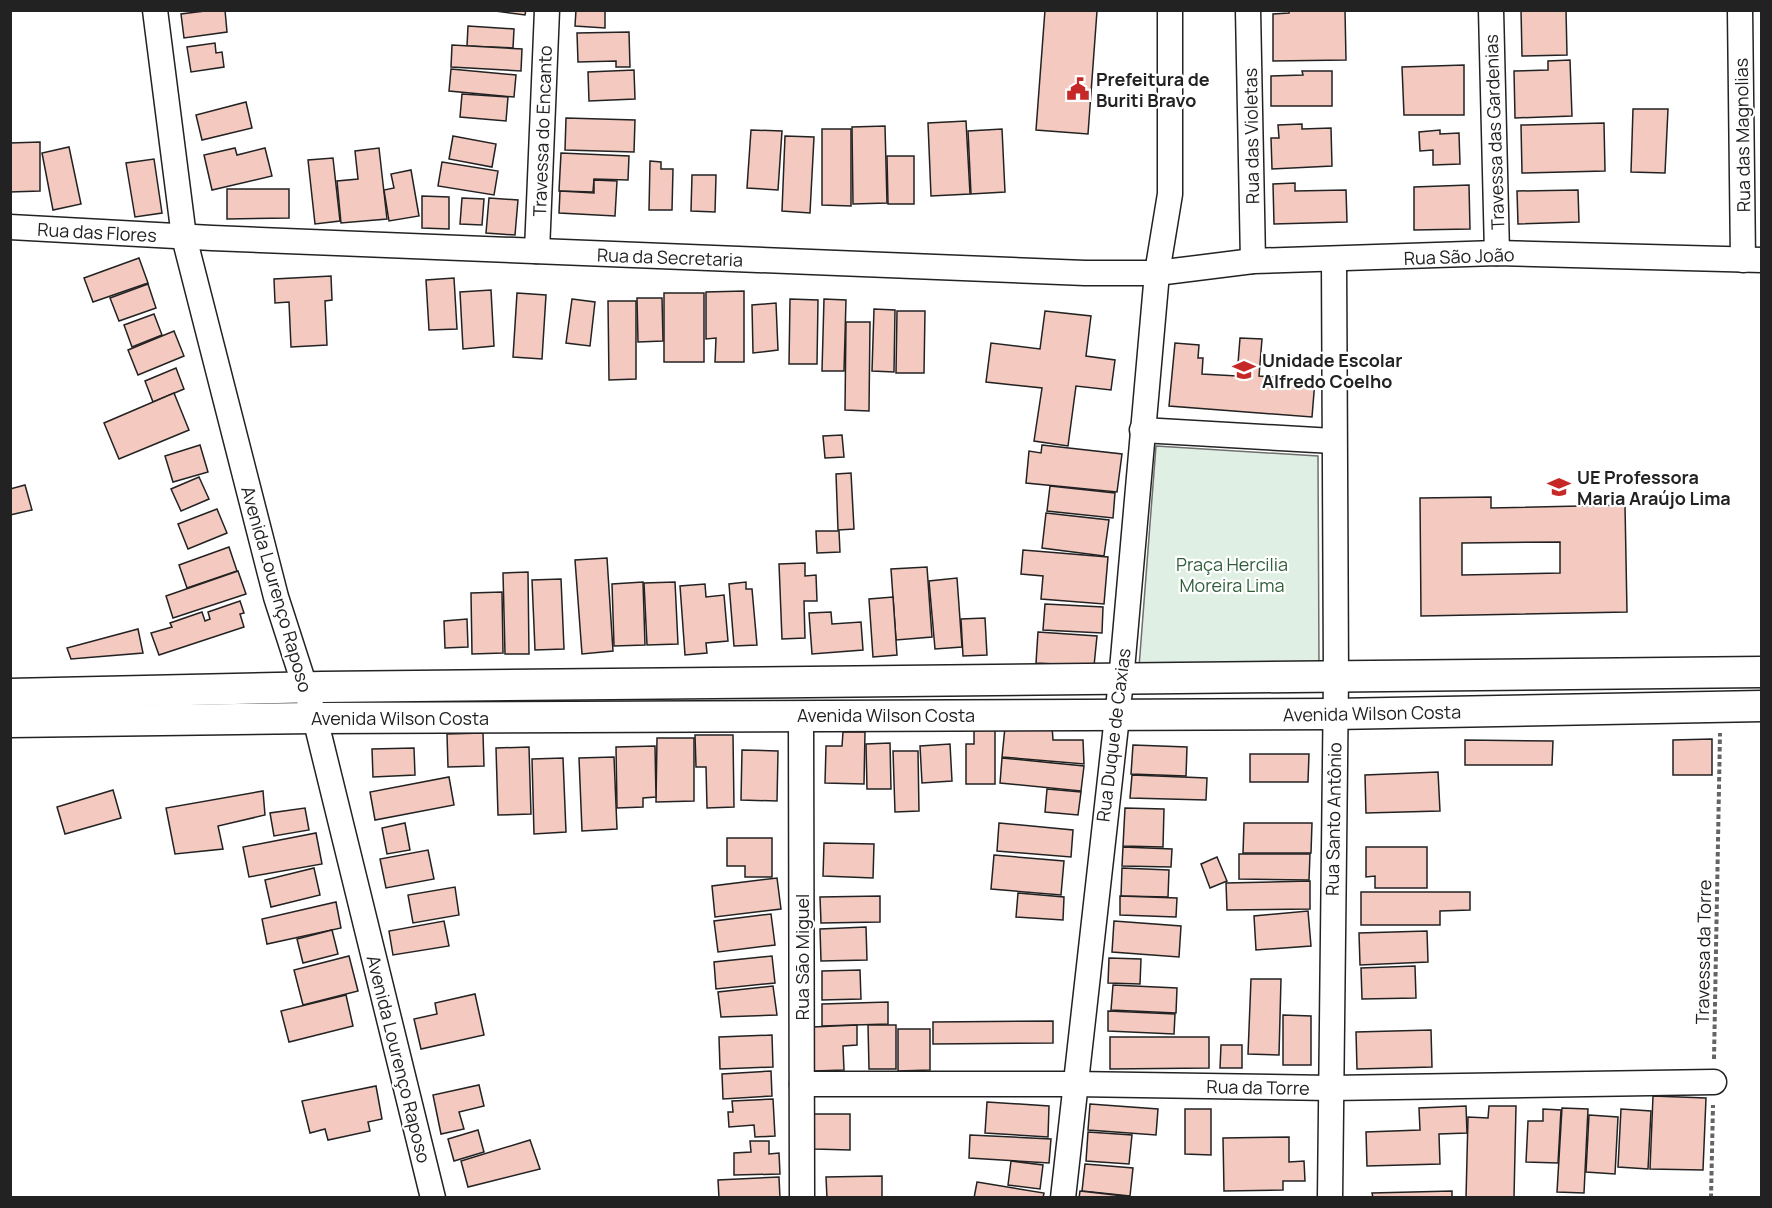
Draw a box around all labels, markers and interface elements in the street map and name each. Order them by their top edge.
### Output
street label: Travessa das Gardenias [1479,34,1509,230]
street label: Travessa do Encanto [527,45,557,217]
street label: Rua das Magnolias [1729,58,1755,212]
place label: Prefeitura de Buriti Bravo [1096,67,1210,112]
street label: Rua das Violetas [1238,68,1264,204]
public building icon: Prefeitura de Buriti Bravo [1065,76,1091,102]
street label: Rua das Flores [37,217,157,247]
street label: Rua da Secretaria [597,242,743,272]
street label: Rua São João [1403,242,1515,270]
place label: Unidade Escolar Alfredo Coelho [1262,348,1402,393]
school or university icon: Unidade Escolar Alfredo Coelho [1231,357,1257,383]
place label: UE Professora Maria Araújo Lima [1577,465,1731,510]
school or university icon: UE Professora Maria Araújo Lima [1546,474,1572,500]
street label: Avenida Lourenço Raposo [236,483,318,695]
park label: Praça Hercilia Moreira Lima [1176,552,1288,597]
street label: Rua Duque de Caxias [1090,647,1136,823]
street label: Avenida Wilson Costa [1283,699,1461,727]
street label: Avenida Wilson Costa [797,703,975,727]
street label: Avenida Wilson Costa [311,706,489,730]
street label: Rua Santo Antônio [1320,742,1346,896]
street label: Travessa da Torre [1690,879,1716,1025]
street label: Rua São Miguel [790,894,814,1020]
street label: Avenida Lourenço Raposo [362,953,436,1165]
street label: Rua da Torre [1206,1074,1310,1100]

